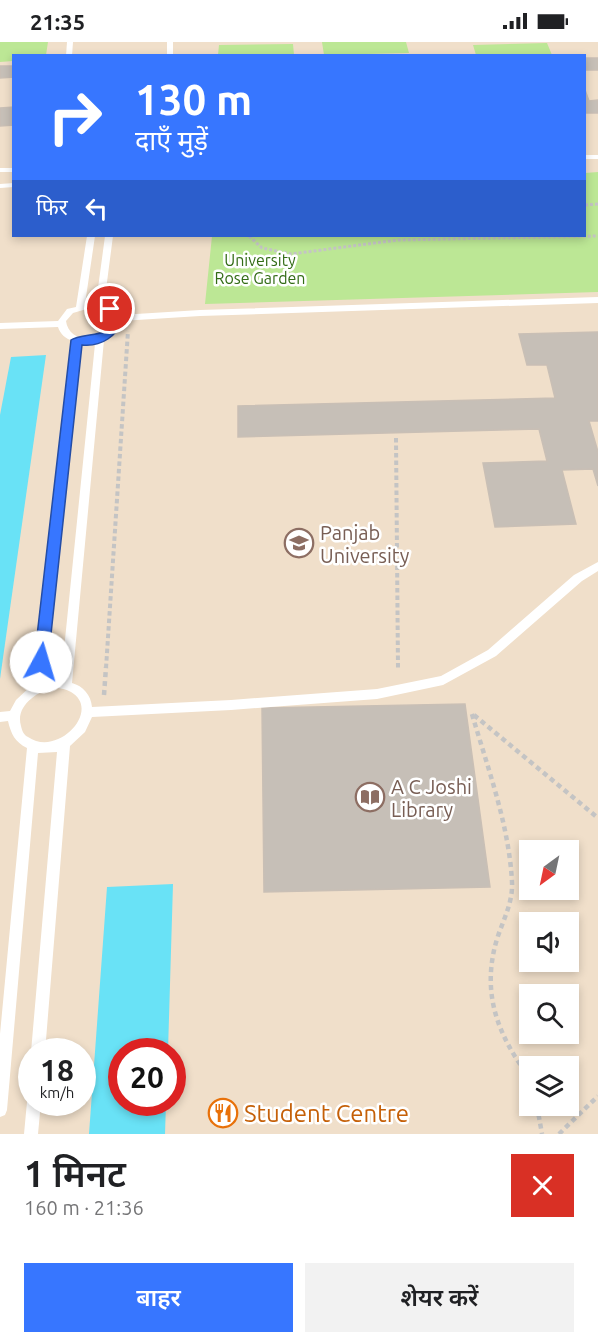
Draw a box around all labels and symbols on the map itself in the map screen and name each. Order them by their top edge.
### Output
park label: University Rose Garden [215,251,305,287]
pin [84,283,135,334]
place label: Panjab University [320,521,410,567]
school or university icon: Panjab University [283,527,315,559]
position arrow [9,630,73,694]
place label: A C Joshi Library [391,775,472,821]
library icon: A C Joshi Library [354,781,386,813]
north arrow [519,840,579,900]
speed limit sign: 20 [108,1038,186,1116]
restaurant icon: Student Centre [207,1097,239,1129]
place label: Student Centre [244,1100,409,1127]

